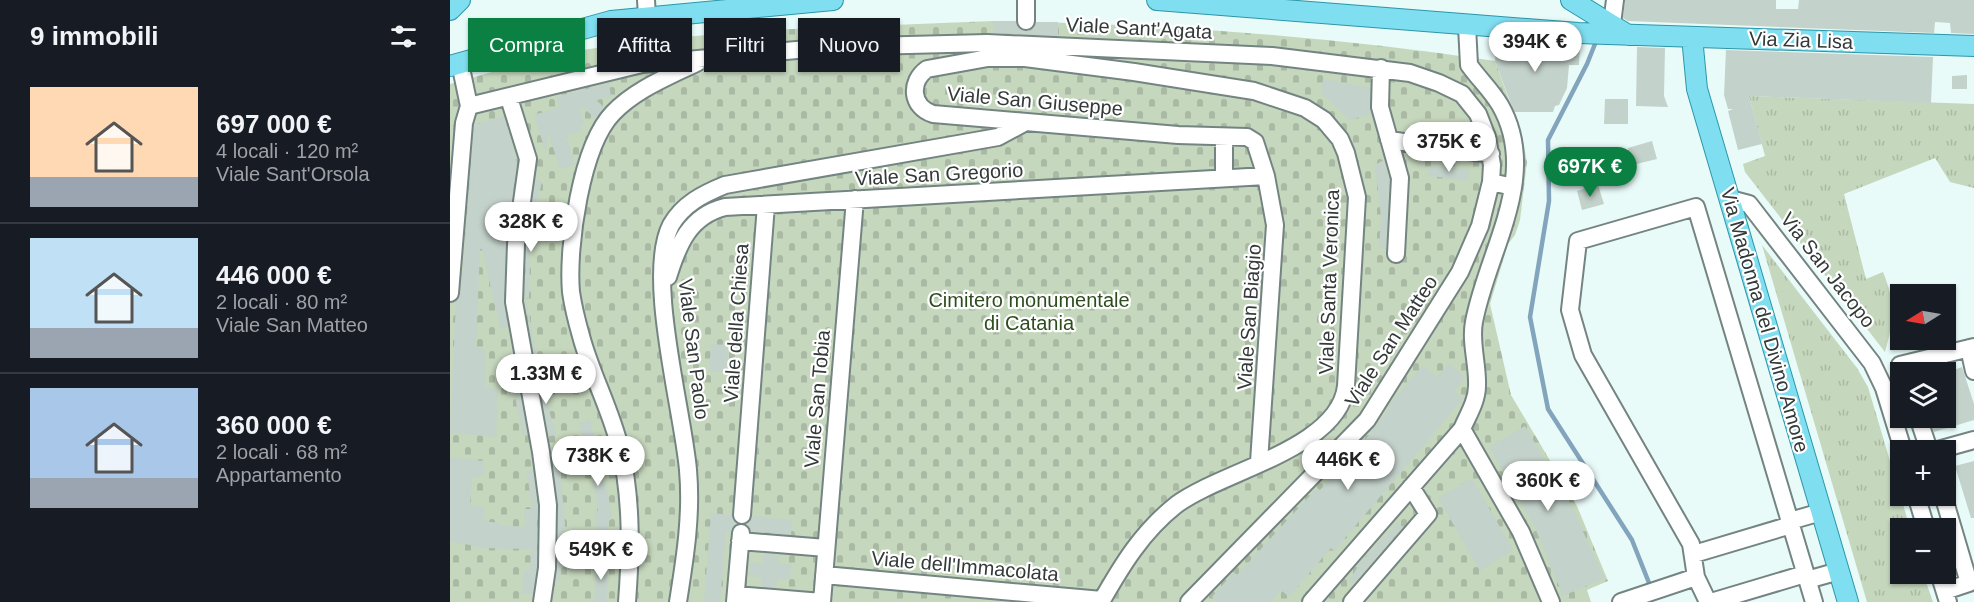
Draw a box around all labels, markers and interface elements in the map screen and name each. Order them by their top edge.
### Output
street label: Viale Sant'Agata [1065,13,1214,43]
chip: Compra [468,18,585,72]
chip: Affitta [597,18,692,72]
chip: Filtri [704,18,786,72]
chip: Nuovo [798,18,900,72]
icon: filters [387,20,420,53]
text: 9 immobili [30,21,159,51]
pin: 394K € [1486,22,1584,73]
street label: Via Zia Lisa [1749,27,1854,53]
text: 394K € [1503,30,1567,52]
street label: Viale San Giuseppe [946,82,1124,120]
text: 697 000 € [216,109,332,139]
icon: home [78,111,150,183]
pin: 375K € [1400,122,1498,173]
text: 375K € [1417,130,1481,152]
text: 4 locali · 120 m² [216,140,358,162]
pin: 697K € [1541,147,1639,198]
text: 697K € [1558,155,1622,177]
street label: Viale San Gregorio [854,159,1024,189]
text: Viale Sant'Orsola [216,163,370,185]
street label: Via Madonna del Divino Amore [1717,185,1813,455]
street label: Viale Santa Veronica [1315,188,1343,375]
pin: 328K € [482,202,580,253]
street label: Via San Jacopo [1776,208,1880,332]
text: 328K € [499,210,563,232]
street label: Viale della Chiesa [719,242,753,403]
street label: Viale San Biagio [1233,243,1265,391]
text: 446 000 € [216,260,332,290]
icon: home [78,262,150,334]
street label: Viale San Matteo [1340,271,1442,411]
street label: Viale San Paolo [674,277,714,421]
north arrow [1890,284,1956,350]
map controls [1890,284,1956,584]
park label: Cimitero monumentale di Catania [928,289,1130,334]
text: 2 locali · 80 m² [216,291,347,313]
text: Viale San Matteo [216,314,368,336]
street label: Viale San Tobia [800,328,834,469]
pin: 1.33M € [491,354,601,405]
text: 1.33M € [510,362,582,384]
button: layers [1890,362,1956,428]
text: 360 000 € [216,410,332,440]
icon: home [78,412,150,484]
pin: 738K € [549,436,647,487]
pin: 446K € [1299,440,1397,491]
button: + [1890,440,1956,506]
text: 2 locali · 68 m² [216,441,347,463]
text: 738K € [566,444,630,466]
text: 446K € [1316,448,1380,470]
pin: 360K € [1499,461,1597,512]
text: Appartamento [216,464,342,486]
text: 360K € [1516,469,1580,491]
button: − [1890,518,1956,584]
pin: 549K € [552,530,650,581]
text: 549K € [569,538,633,560]
street label: Viale dell'Immacolata [870,547,1060,585]

